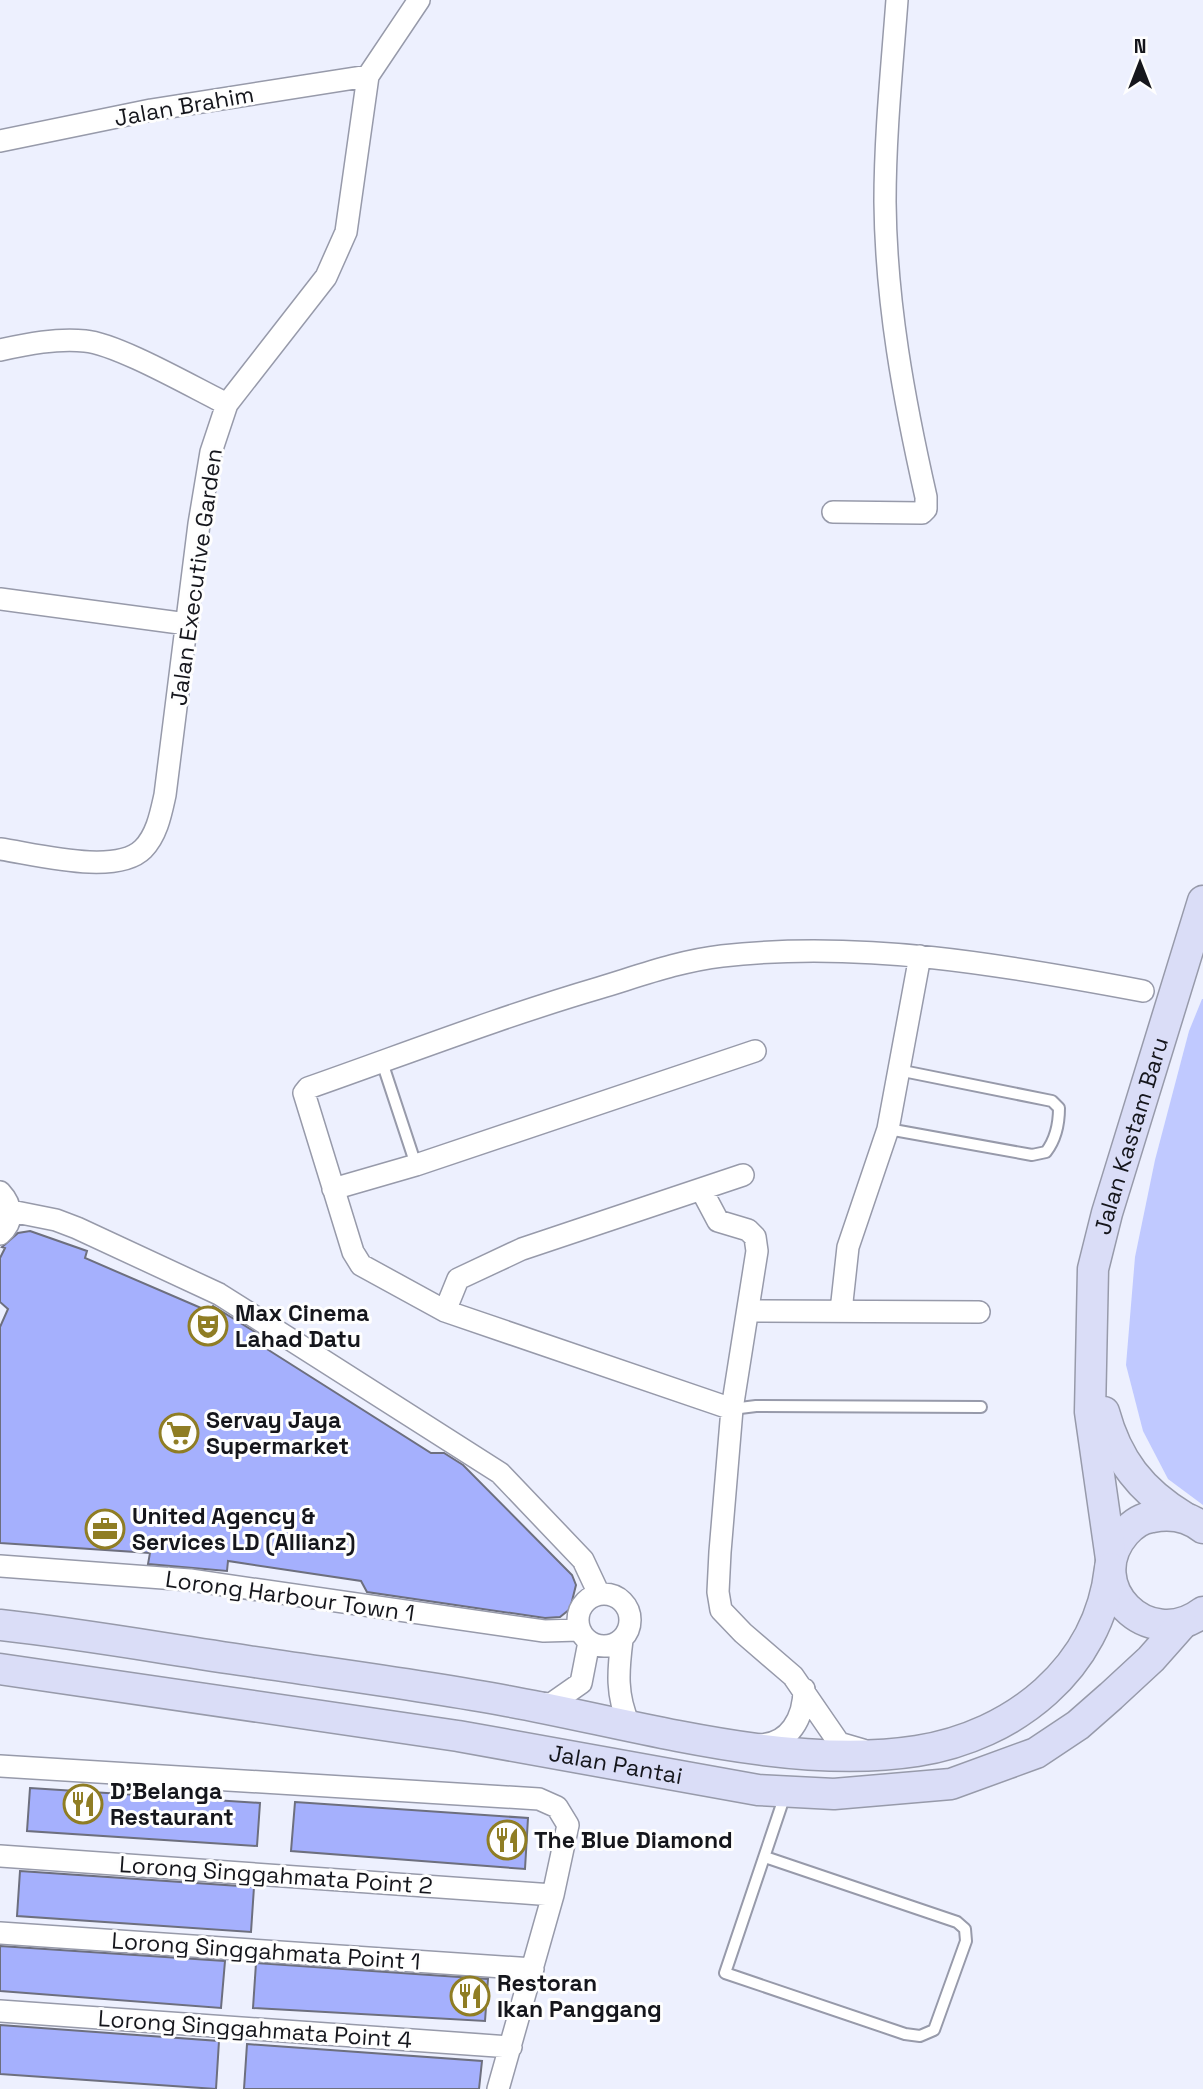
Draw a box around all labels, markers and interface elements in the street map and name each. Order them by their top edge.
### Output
north arrow [1105,28,1175,98]
text: N [1134,34,1146,59]
street label: Jalan Brahim [112,79,256,133]
street label: Jalan Executive Garden [163,447,229,707]
street label: Jalan Kastam Baru [1087,1033,1175,1238]
place label: Max Cinema Lahad Datu [235,1298,369,1354]
theatre icon: Max Cinema Lahad Datu [187,1305,229,1347]
place label: Servay Jaya Supermarket [206,1405,349,1461]
supermarket icon: Servay Jaya Supermarket [158,1412,200,1454]
place label: United Agency & Services LD (Allianz) [132,1501,356,1557]
office icon: United Agency & Services LD (Allianz) [84,1508,126,1550]
street label: Lorong Harbour Town 1 [164,1564,416,1628]
street label: Jalan Pantai [546,1738,685,1791]
place label: D'Belanga Restaurant [110,1776,234,1832]
restaurant icon: D'Belanga Restaurant [62,1783,104,1825]
restaurant icon: The Blue Diamond [486,1819,528,1861]
place label: The Blue Diamond [534,1825,733,1855]
street label: Lorong Singgahmata Point 2 [118,1849,434,1901]
street label: Lorong Singgahmata Point 1 [110,1925,422,1977]
place label: Restoran Ikan Panggang [497,1968,662,2024]
restaurant icon: Restoran Ikan Panggang [449,1975,491,2017]
street label: Lorong Singgahmata Point 4 [97,2003,413,2055]

